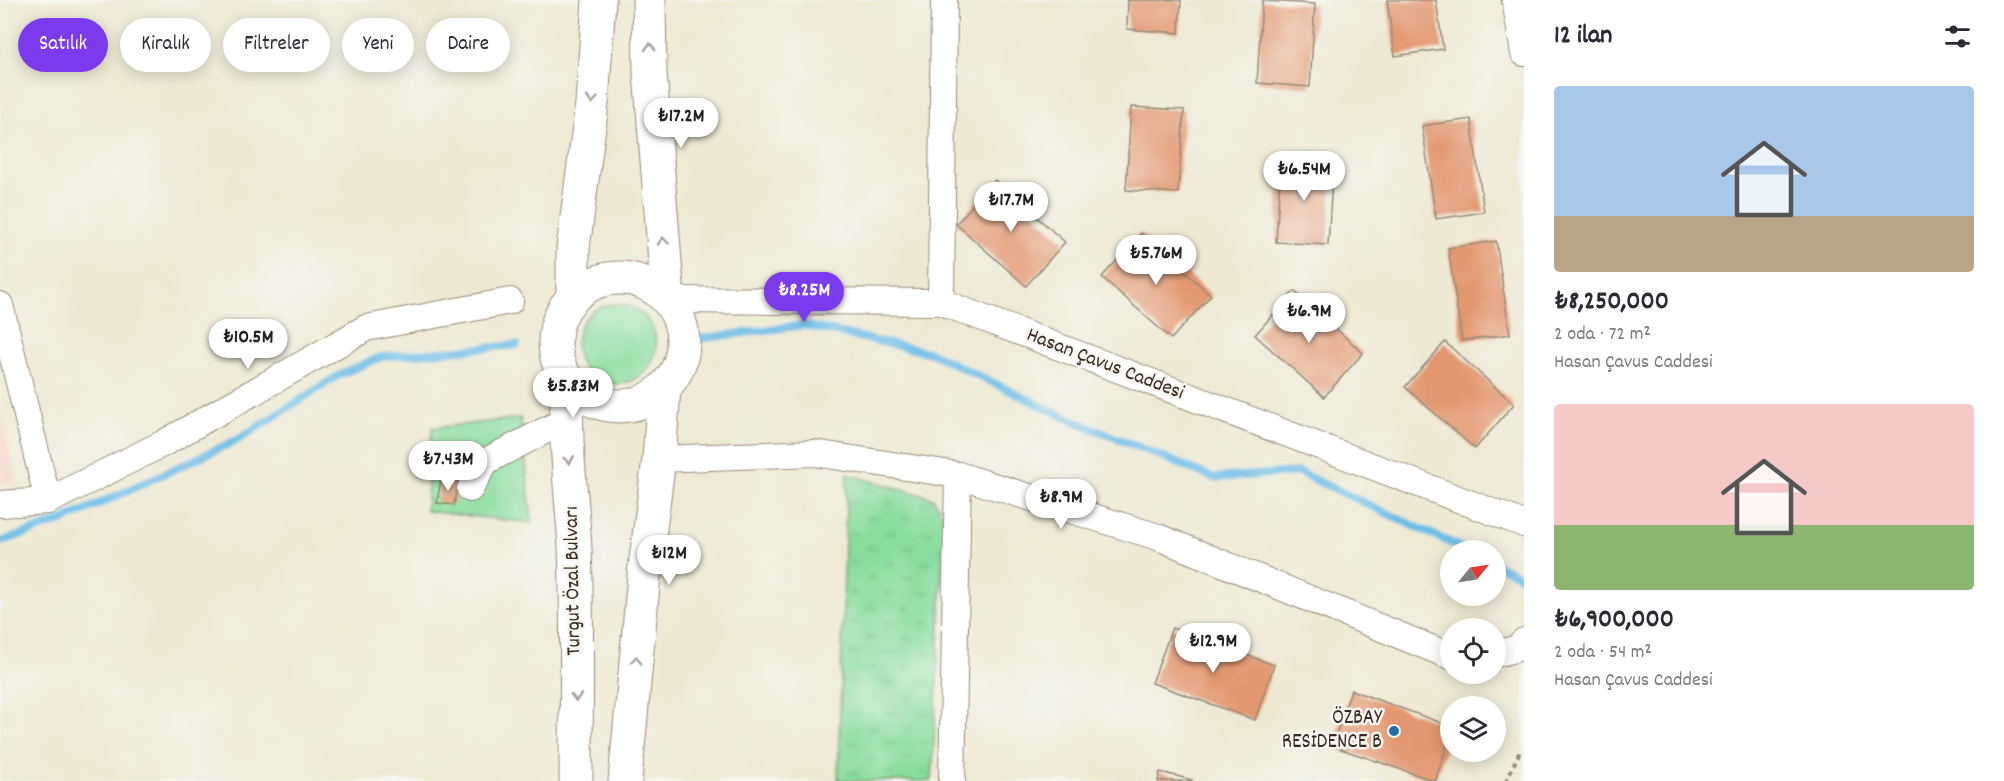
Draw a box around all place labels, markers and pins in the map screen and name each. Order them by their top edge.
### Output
pin: ₺17.2M [632,98,730,149]
pin: ₺6.54M [1255,151,1353,202]
pin: ₺17.7M [962,182,1060,233]
pin: ₺5.76M [1107,235,1205,286]
pin: ₺8.25M [755,272,853,323]
pin: ₺6.9M [1267,293,1351,344]
pin: ₺10.5M [199,319,297,370]
pin: ₺5.83M [524,368,622,419]
pin: ₺7.43M [399,441,497,492]
pin: ₺8.9M [1019,479,1103,530]
pin: ₺12M [633,535,705,586]
pin: ₺12.9M [1164,623,1262,674]
place label: ÖZBAY RESİDENCE B [1282,704,1383,758]
marker: ÖZBAY RESİDENCE B [1387,724,1401,738]

